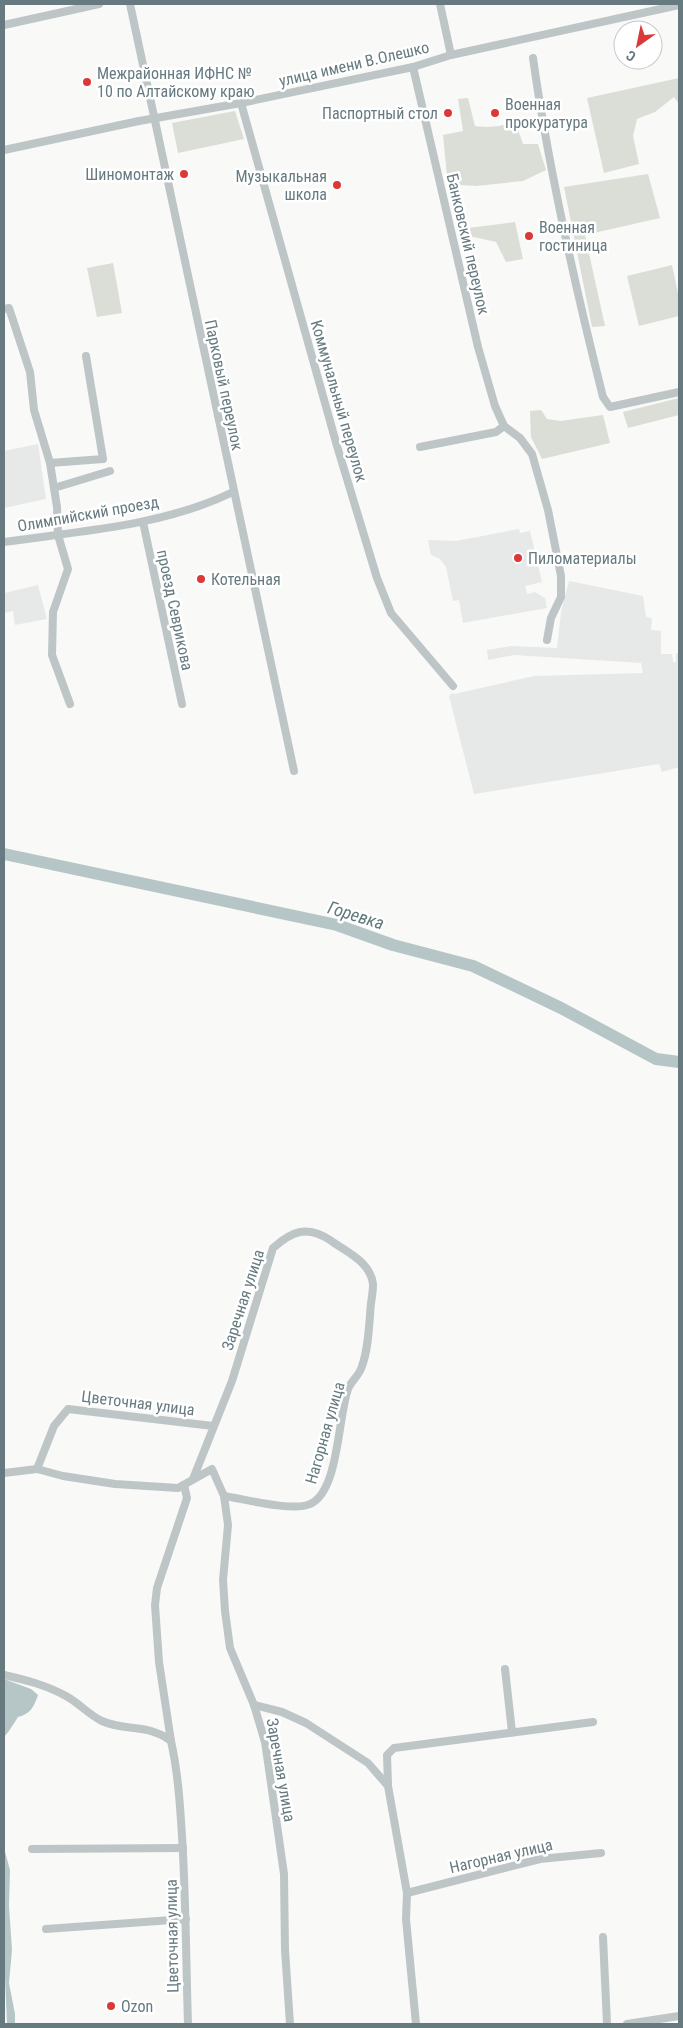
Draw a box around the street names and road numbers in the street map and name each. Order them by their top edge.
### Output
street label: улица имени В.Олешко [277,37,431,91]
street label: Банковский переулок [442,172,494,317]
street label: Парковый переулок [201,318,247,452]
street label: Коммунальный переулок [307,318,371,485]
street label: Олимпийский проезд [16,492,161,536]
street label: проезд Севрикова [153,548,197,672]
street label: Заречная улица [218,1247,268,1353]
street label: Нагорная улица [301,1380,349,1486]
street label: Цветочная улица [80,1387,196,1419]
street label: Заречная улица [263,1717,299,1823]
street label: Нагорная улица [448,1835,554,1877]
street label: Цветочная улица [162,1879,182,1993]

